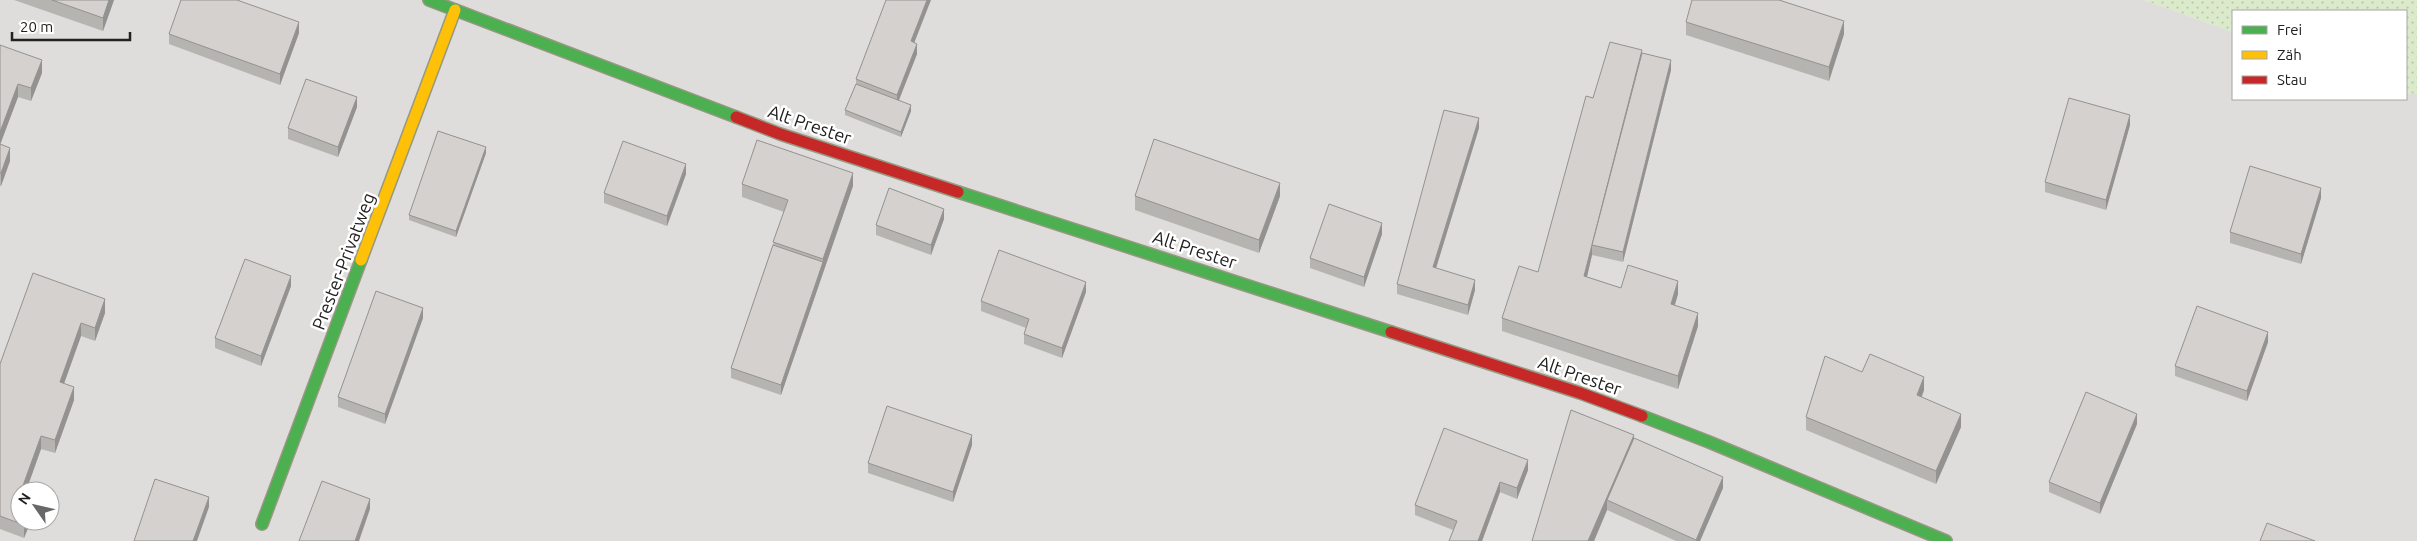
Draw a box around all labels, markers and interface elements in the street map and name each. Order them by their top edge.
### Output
scale bar [12,10,130,42]
legend [2232,10,2407,100]
text: 20 m [20,18,53,35]
text: Frei [2277,21,2302,38]
text: Zäh [2277,46,2302,63]
text: Stau [2277,71,2307,88]
street label: Alt Prester [766,100,854,148]
street label: Prester-Privatweg [308,190,378,332]
street label: Alt Prester [1151,226,1239,272]
street label: Alt Prester [1536,351,1624,399]
north arrow [10,481,60,531]
text: N [15,490,34,508]

